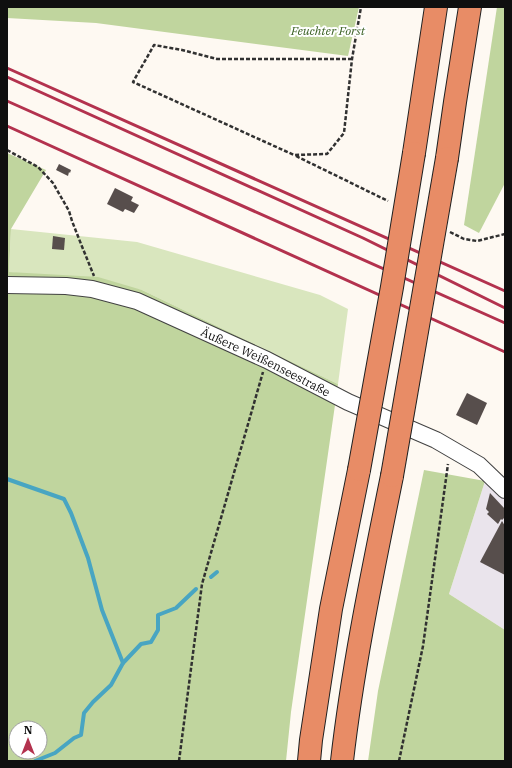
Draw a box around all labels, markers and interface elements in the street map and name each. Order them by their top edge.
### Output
park label: Feuchter Forst [290,23,366,38]
street label: Äußere Weißenseestraße [199,324,333,399]
north arrow [8,720,48,760]
text: N [24,723,33,737]

